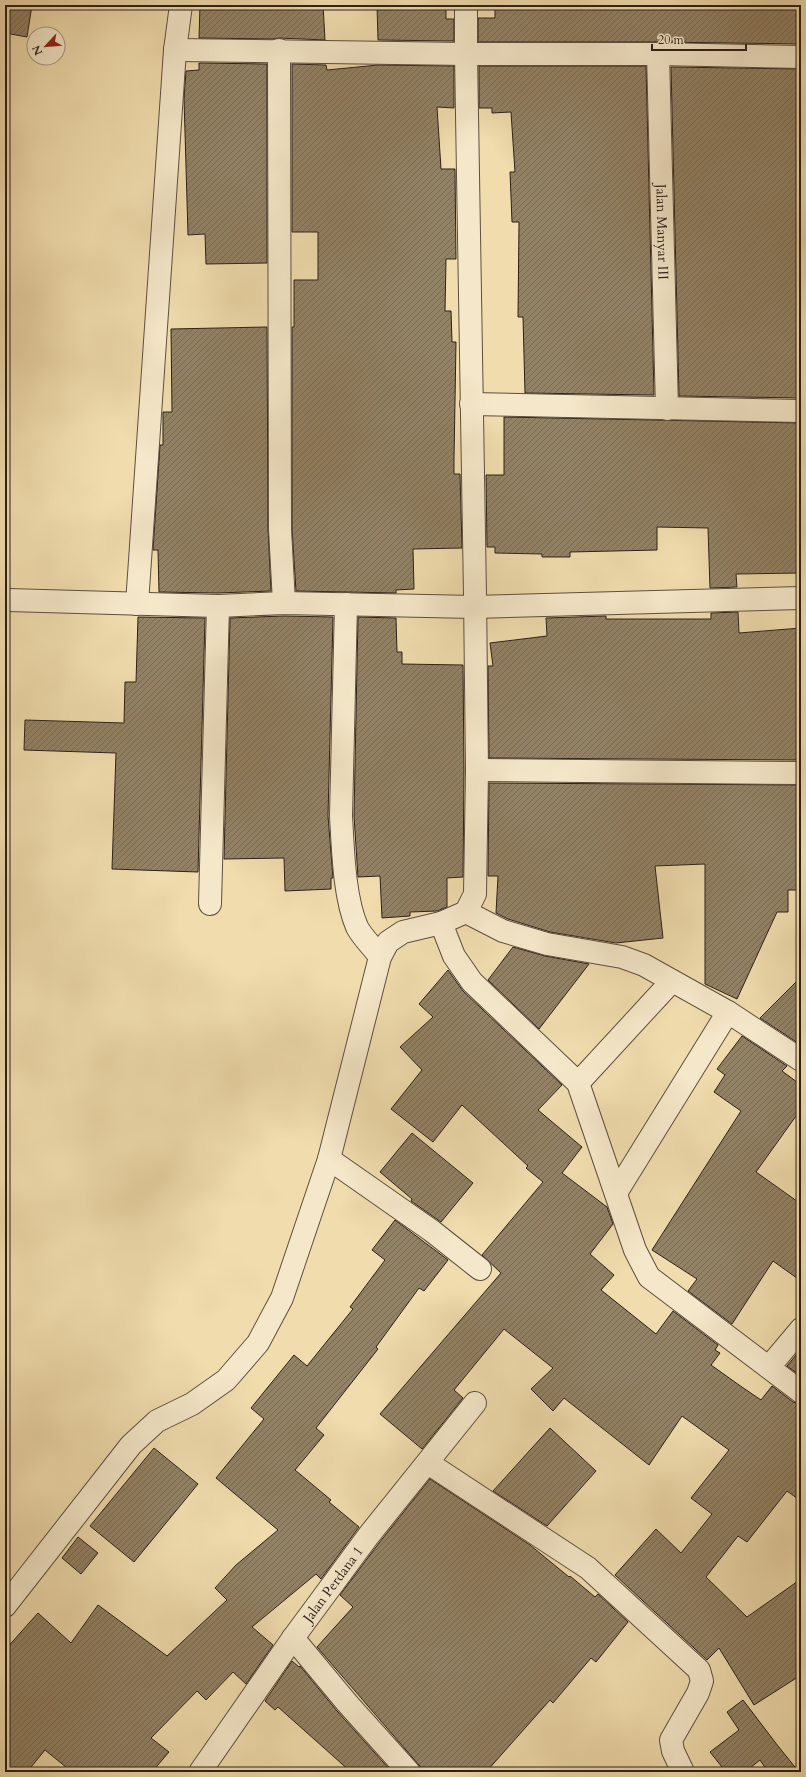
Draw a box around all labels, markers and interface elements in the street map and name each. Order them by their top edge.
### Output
north arrow [26,26,66,66]
scale bar [652,26,746,52]
text: 20 m [658,32,685,48]
text: N [28,42,46,58]
street label: Jalan Manyar III [651,182,673,280]
street label: Jalan Perdana 1 [297,1542,368,1628]

